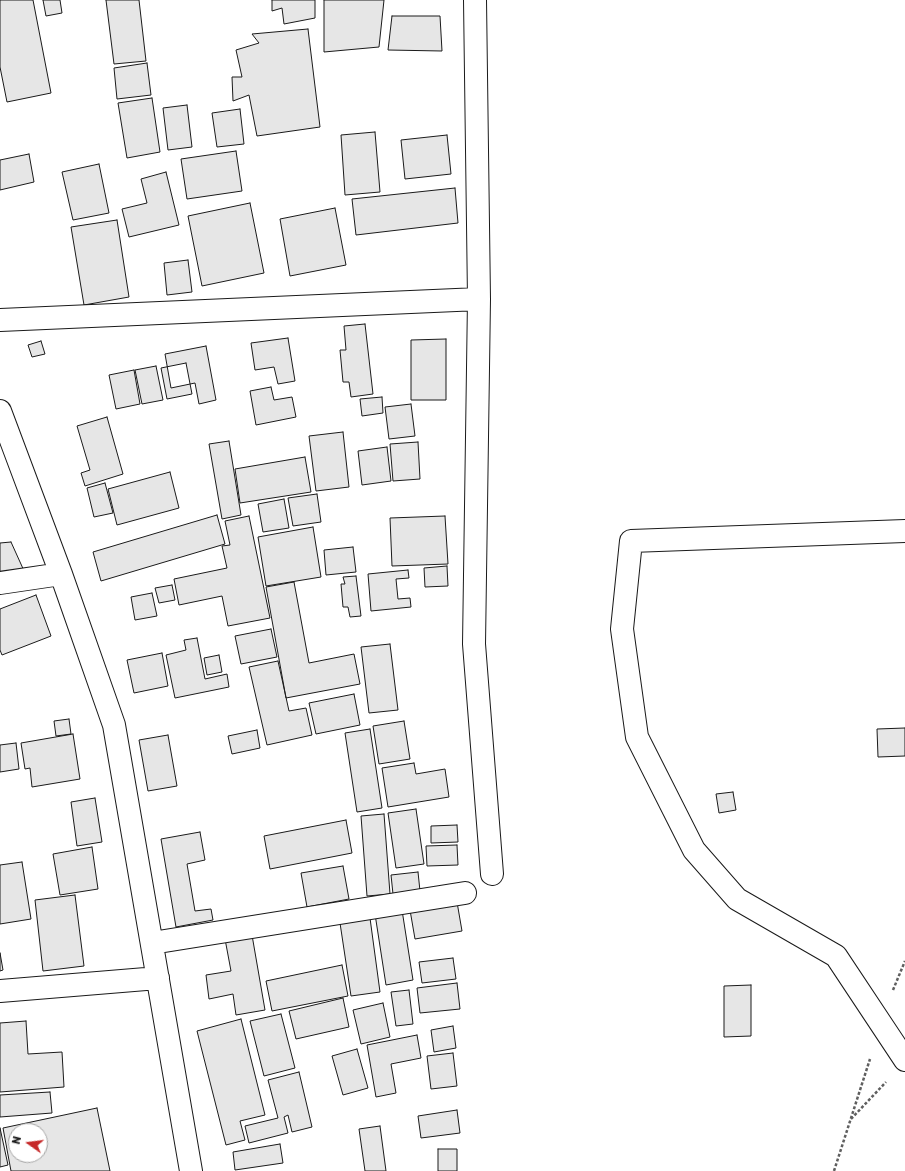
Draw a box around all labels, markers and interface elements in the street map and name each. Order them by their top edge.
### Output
north arrow [8,1123,48,1163]
text: N [10,1135,24,1146]

